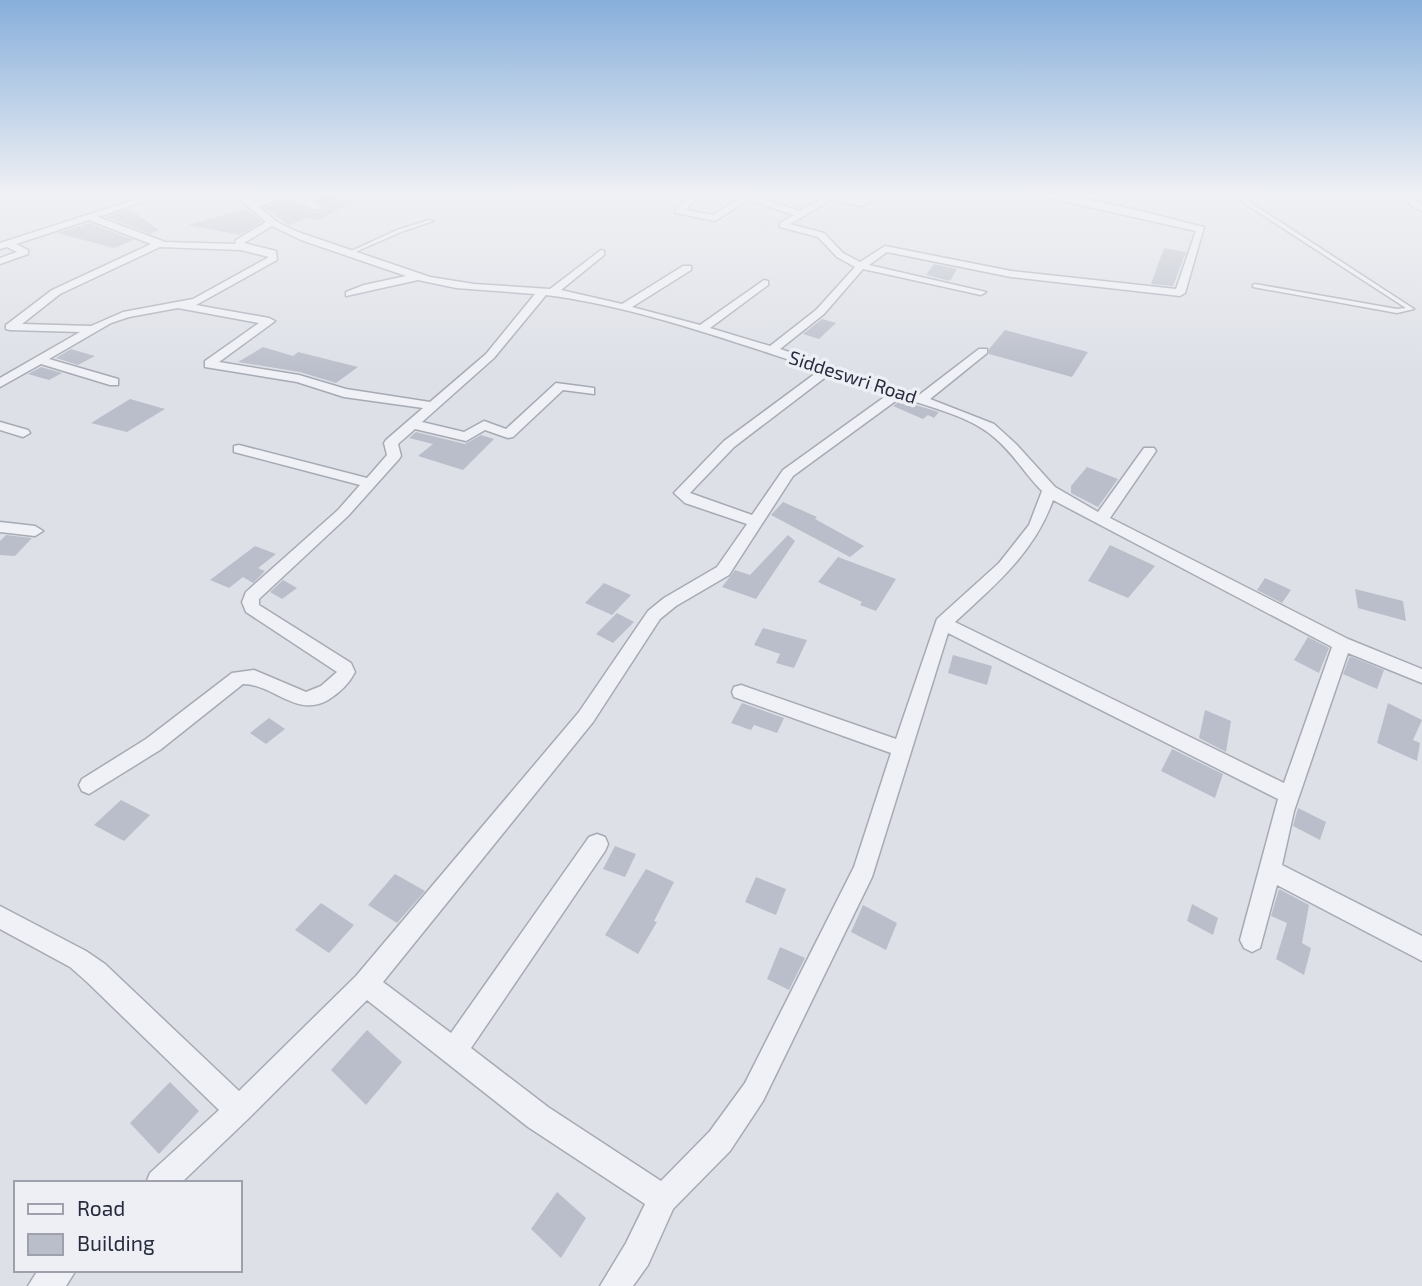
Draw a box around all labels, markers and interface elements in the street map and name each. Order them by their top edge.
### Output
street label: Siddeswri Road [786,345,920,408]
legend [14,1181,242,1272]
text: Road [77,1195,125,1220]
text: Building [77,1230,155,1255]

